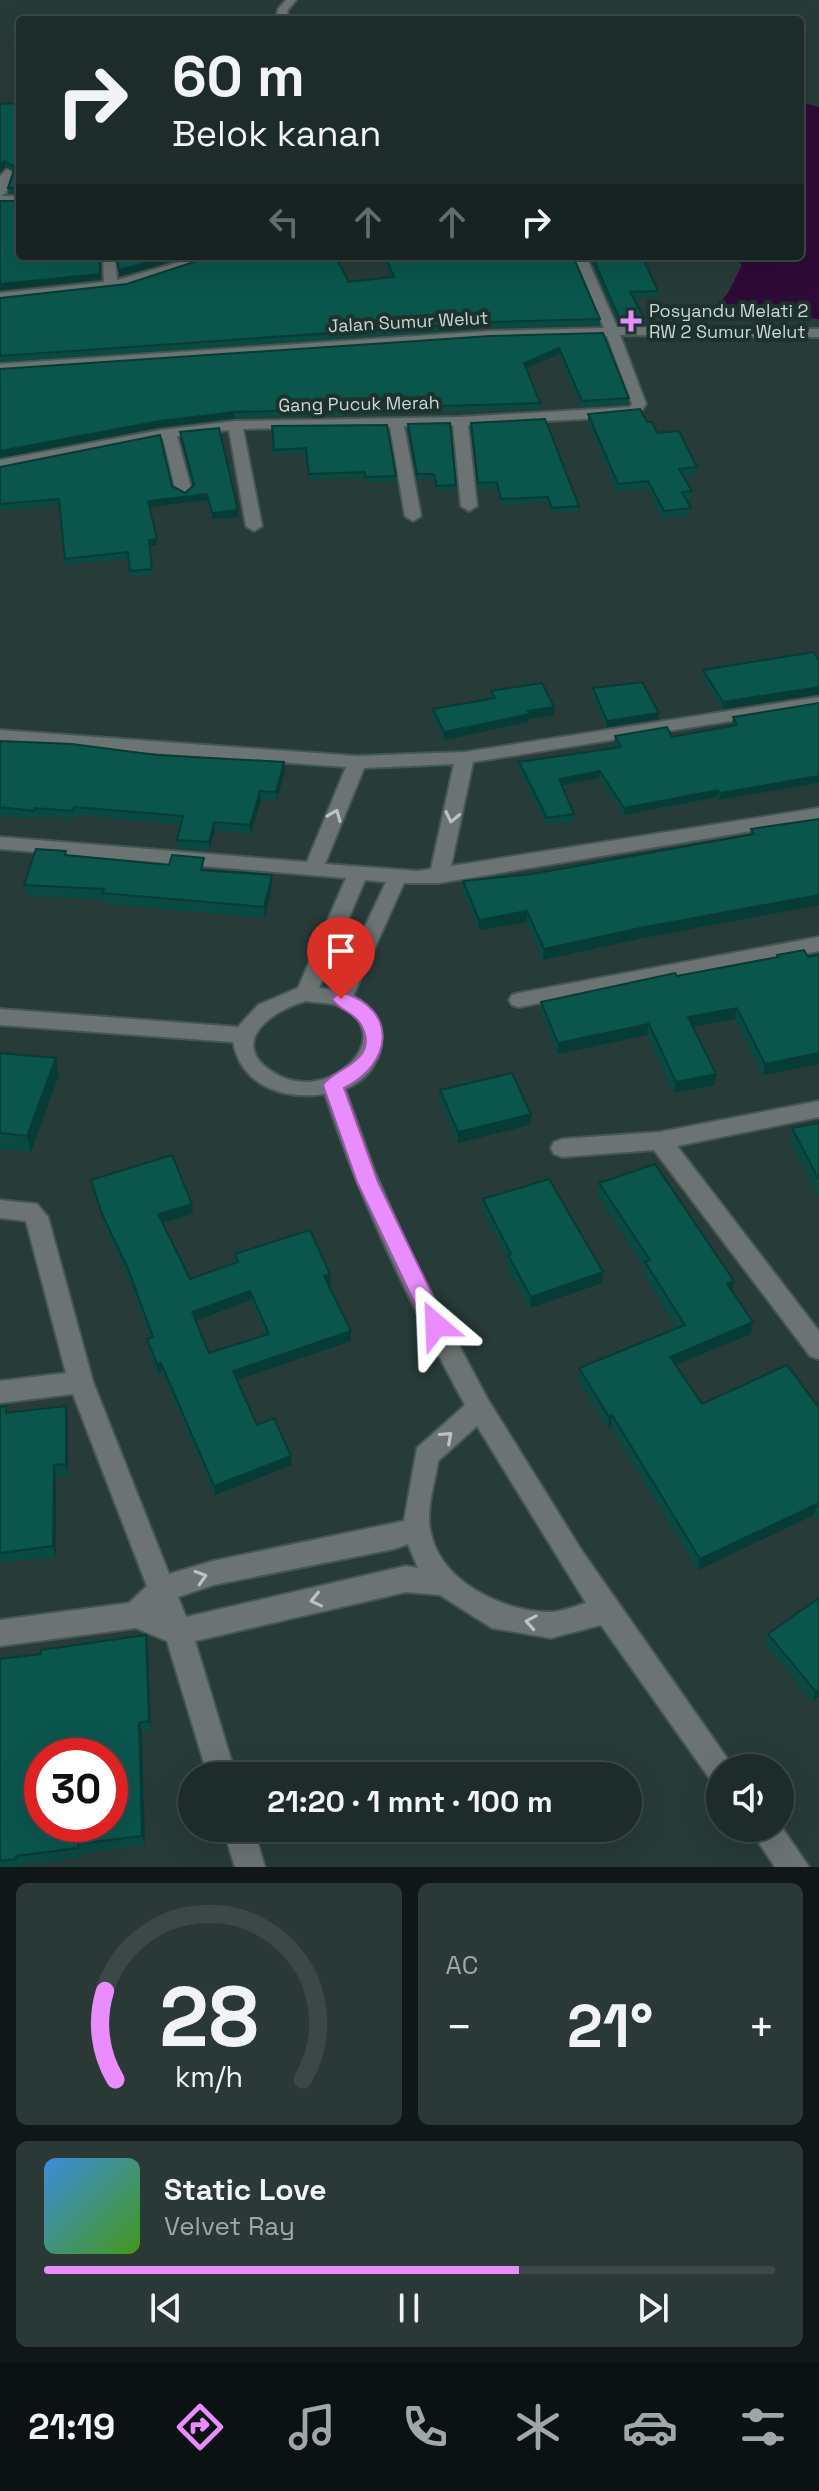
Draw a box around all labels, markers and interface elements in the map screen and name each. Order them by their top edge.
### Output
text: 60 m [172,41,305,112]
icon: right [40,48,144,152]
text: Belok kanan [172,111,381,157]
icon: left [262,200,306,244]
icon: ahead [346,200,390,244]
icon: ahead [430,200,474,244]
icon: right [514,200,558,244]
place label: Posyandu Melati 2 RW 2 Sumur Welut [649,299,808,343]
street label: Jalan Sumur Welut [327,306,489,337]
marker: Posyandu Melati 2 RW 2 Sumur Welut [620,310,642,332]
street label: Gang Pucuk Merah [278,391,440,416]
one-way arrow [326,809,342,823]
one-way arrow [444,810,461,823]
pin [307,917,375,999]
icon: arrive [319,929,363,973]
position arrow [394,1283,478,1367]
one-way arrow [437,1432,452,1447]
one-way arrow [194,1570,208,1586]
one-way arrow [310,1591,324,1608]
one-way arrow [524,1614,538,1631]
speed limit sign: 30 [24,1738,128,1842]
map controls [706,1754,794,1842]
button: sound [706,1754,794,1842]
text: 21:20 · 1 mnt · 100 m [267,1782,553,1821]
text: AC [446,1948,478,1982]
text: 28 [159,1964,258,2070]
text: 21° [567,1988,653,2065]
text: − [446,1999,473,2055]
text: + [748,1999,775,2055]
text: km/h [175,2059,243,2095]
text: Static Love [164,2170,327,2209]
text: Velvet Ray [164,2209,295,2243]
icon: previous [144,2286,188,2330]
icon: pause [387,2286,431,2330]
icon: next [631,2286,675,2330]
icon: directions [172,2399,228,2455]
icon: music [284,2399,340,2455]
icon: phone [397,2399,453,2455]
icon: climate [510,2399,566,2455]
icon: car [622,2399,678,2455]
icon: filters [735,2399,791,2455]
text: 21:19 [28,2404,115,2450]

